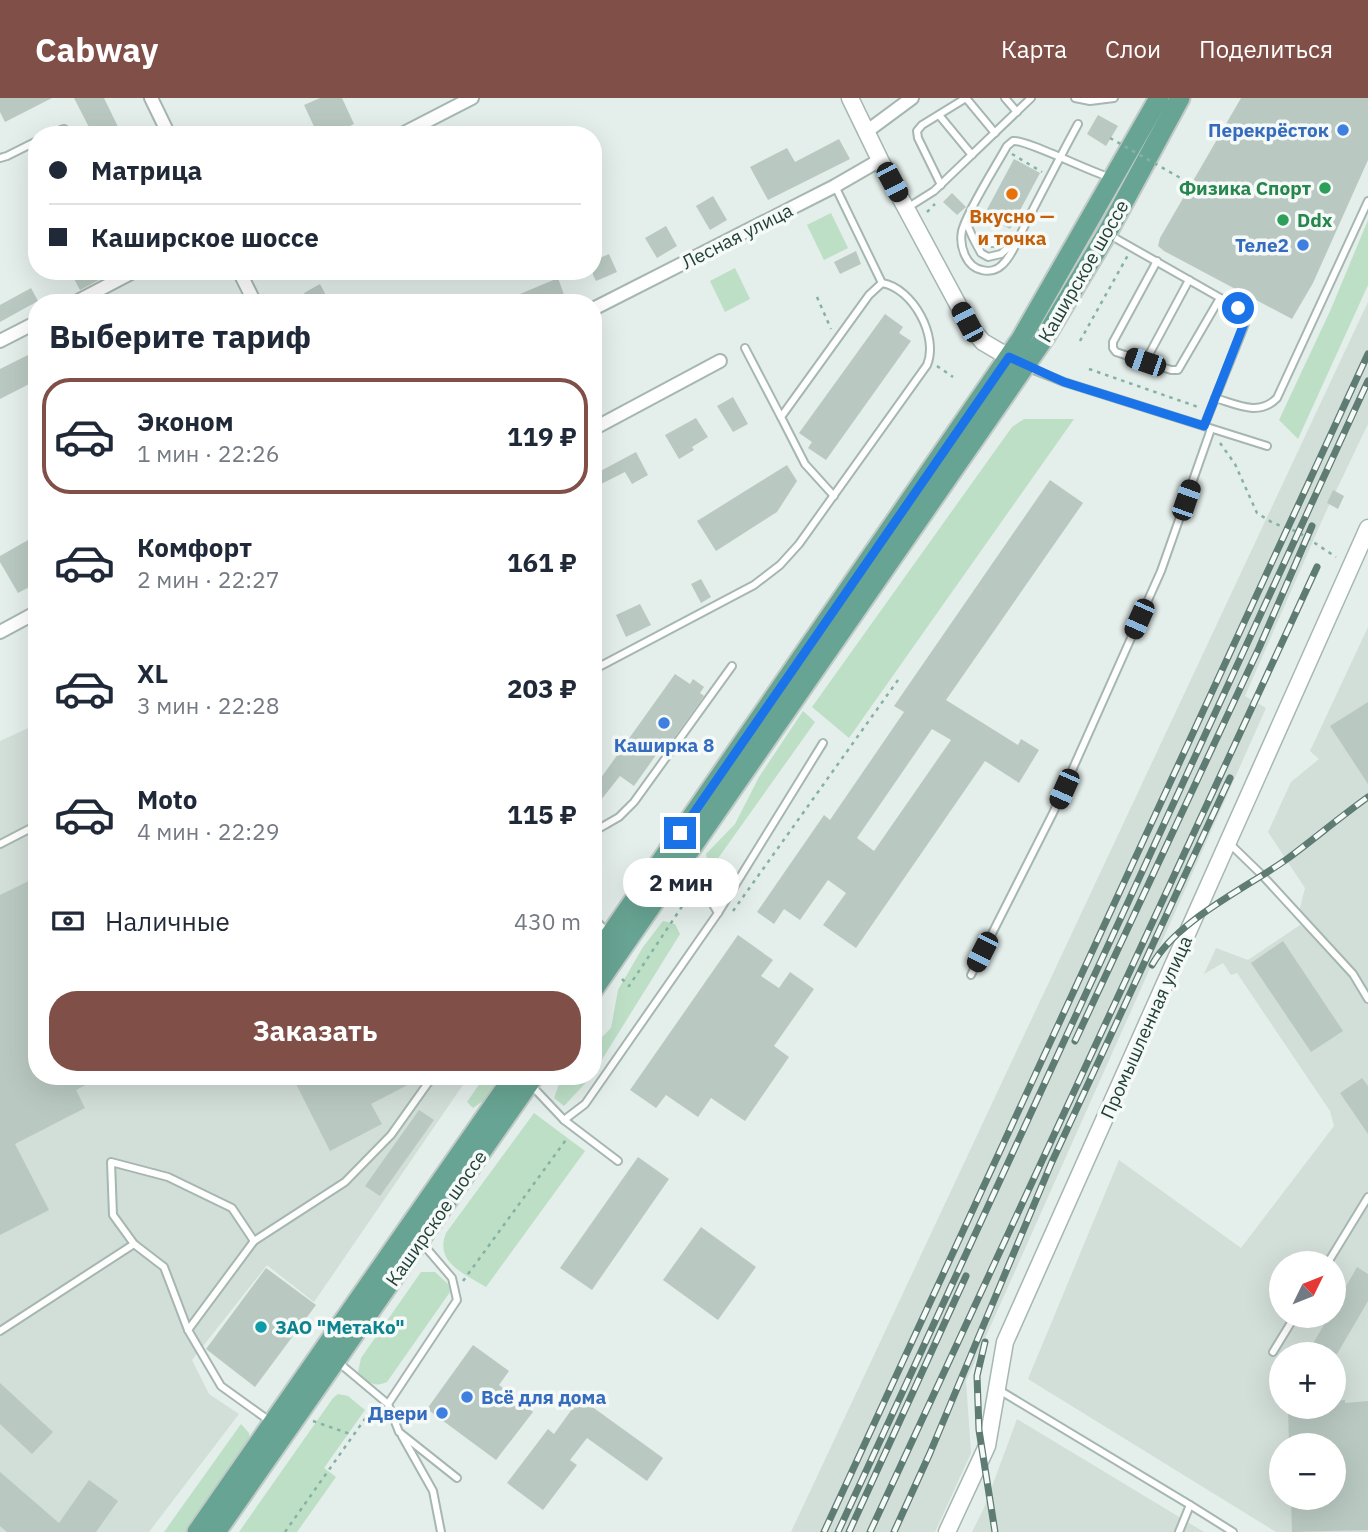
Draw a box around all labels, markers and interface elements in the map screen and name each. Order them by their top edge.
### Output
text: Cabway [35,28,158,71]
text: Карта [1001,33,1067,65]
text: Слои [1105,33,1161,65]
text: Поделиться [1199,33,1333,65]
place label: Перекрёсток [1208,118,1329,142]
marker: Перекрёсток [1335,122,1351,138]
text: Матрица [91,153,202,187]
car [873,159,912,205]
place label: Физика Спорт [1179,176,1311,200]
marker: Физика Спорт [1317,180,1333,196]
marker: Вкусно — и точка [1004,186,1020,202]
street label: Каширское шоссе [1033,196,1133,346]
street label: Лесная улица [677,198,797,274]
place label: Вкусно — и точка [969,204,1055,250]
place label: Ddx [1297,208,1333,232]
marker: Ddx [1275,212,1291,228]
text: Каширское шоссе [91,220,319,254]
place label: Теле2 [1235,233,1289,257]
marker: Теле2 [1295,237,1311,253]
route start [1222,292,1254,324]
car [948,299,987,345]
text: Выберите тариф [49,315,311,357]
car [1122,345,1169,379]
text: Эконом [137,404,234,438]
icon: car [53,405,116,468]
text: 119 ₽ [507,419,577,453]
text: 1 мин · 22:26 [137,438,280,468]
car [1170,477,1203,523]
text: Комфорт [137,530,252,564]
icon: car [53,531,116,594]
text: 161 ₽ [507,545,577,579]
text: 2 мин · 22:27 [137,564,280,594]
car [1121,596,1158,642]
text: XL [137,656,168,690]
icon: car [53,657,116,720]
text: 203 ₽ [507,671,577,705]
text: 3 мин · 22:28 [137,690,280,720]
marker: Каширка 8 [656,715,672,731]
place label: Каширка 8 [614,733,714,757]
car [1046,766,1083,812]
text: Moto [137,782,197,816]
icon: car [53,783,116,846]
text: 115 ₽ [507,797,577,831]
text: 4 мин · 22:29 [137,816,280,846]
route end [664,817,696,849]
callout: 2 мин [622,858,738,906]
text: 2 мин [649,867,713,897]
icon: cash [49,902,87,940]
text: Наличные [105,904,230,938]
text: 430 m [514,906,581,936]
car [964,929,1001,975]
street label: Промышленная улица [1095,932,1197,1122]
button: Заказать [49,991,581,1071]
street label: Каширское шоссе [380,1145,492,1291]
north arrow [1269,1251,1346,1328]
map controls [1269,1251,1346,1510]
place label: ЗАО "МетаКо" [275,1315,405,1339]
marker: ЗАО "МетаКо" [253,1319,269,1335]
button: + [1269,1342,1346,1419]
place label: Всё для дома [481,1385,606,1409]
marker: Всё для дома [459,1389,475,1405]
place label: Двери [368,1401,428,1425]
marker: Двери [434,1405,450,1421]
button: − [1269,1433,1346,1510]

